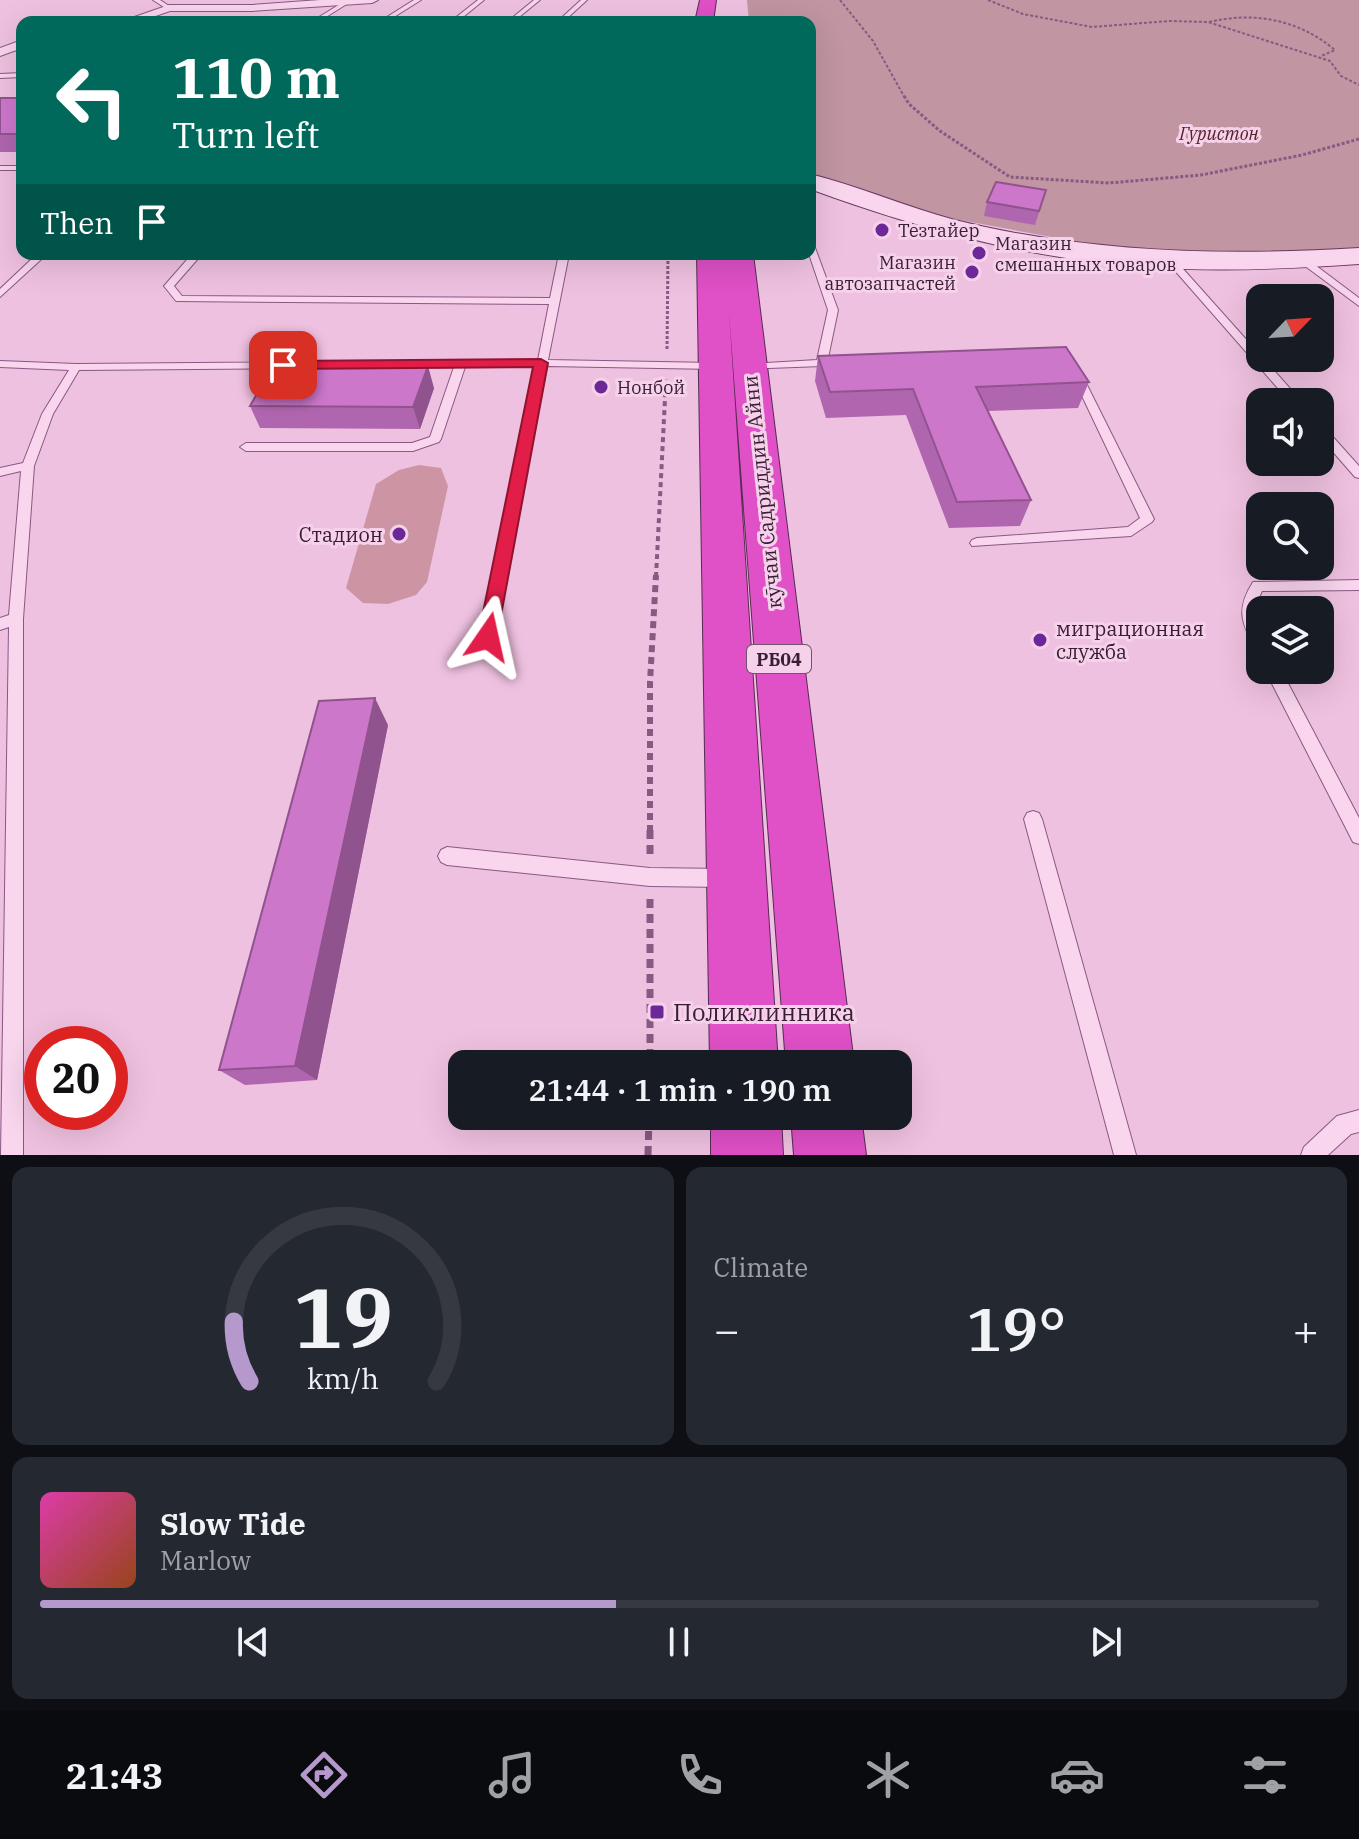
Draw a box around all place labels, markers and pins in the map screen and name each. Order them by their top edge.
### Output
place label: Тезтайер [898,219,979,242]
marker: Тезтайер [873,221,891,239]
place label: Магазин смешанных товаров [995,232,1176,276]
marker: Магазин смешанных товаров [970,244,988,262]
place label: Магазин автозапчастей [825,251,956,295]
marker: Магазин автозапчастей [963,263,981,281]
pin [249,331,317,399]
place label: Нонбой [617,376,685,399]
marker: Нонбой [592,378,610,396]
place label: Стадион [299,521,383,548]
marker: Стадион [390,525,408,543]
place label: миграционная служба [1056,615,1204,665]
marker: миграционная служба [1031,631,1049,649]
place label: Поликлинника [673,996,855,1028]
marker: Поликлинника [648,1003,666,1021]

